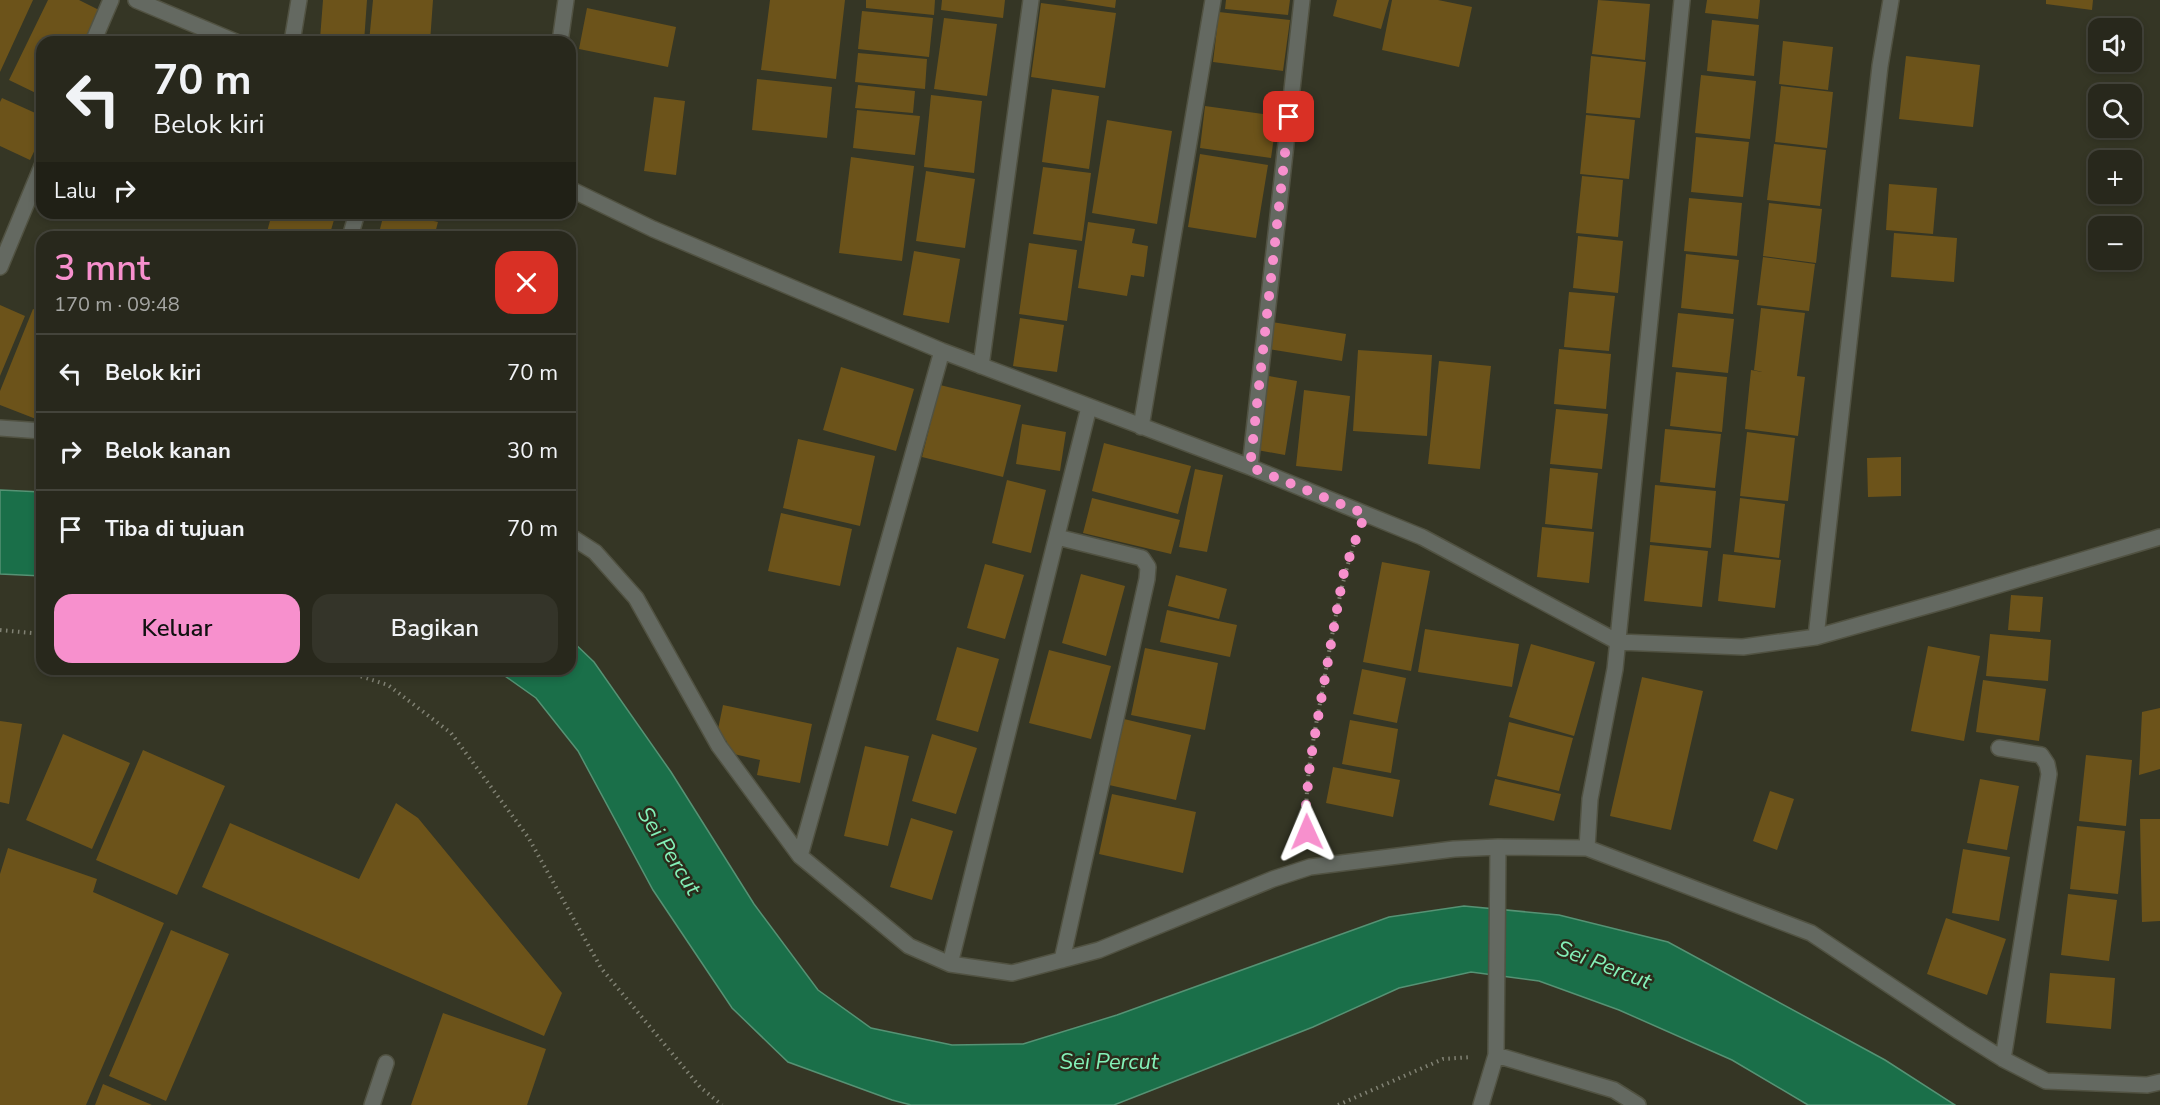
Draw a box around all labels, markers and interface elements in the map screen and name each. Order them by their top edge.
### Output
map controls [2088,18,2142,270]
button: sound [2088,18,2142,72]
text: 70 m [153,52,252,109]
icon: left [54,60,132,138]
button: search [2088,84,2142,138]
pin [1263,91,1314,142]
icon: arrive [1272,100,1305,133]
text: Belok kiri [153,106,265,143]
button: + [2088,150,2142,204]
icon: right [108,174,141,207]
text: Lalu [54,176,96,206]
button: − [2088,216,2142,270]
text: 3 mnt [54,244,150,293]
button: close [495,251,558,314]
text: 170 m · 09:48 [54,291,180,318]
icon: left [54,357,87,390]
text: Belok kiri [105,358,201,388]
text: 70 m [507,358,558,388]
icon: right [54,435,87,468]
text: Belok kanan [105,436,231,466]
text: 30 m [507,436,558,466]
icon: arrive [54,513,87,546]
text: Tiba di tujuan [105,514,245,544]
text: 70 m [507,514,558,544]
button: Keluar [54,594,300,663]
button: Bagikan [312,594,558,663]
position arrow [1275,800,1339,864]
water label: Sei Percut [630,801,709,902]
water label: Sei Percut [1552,933,1657,997]
water label: Sei Percut [1059,1047,1160,1077]

